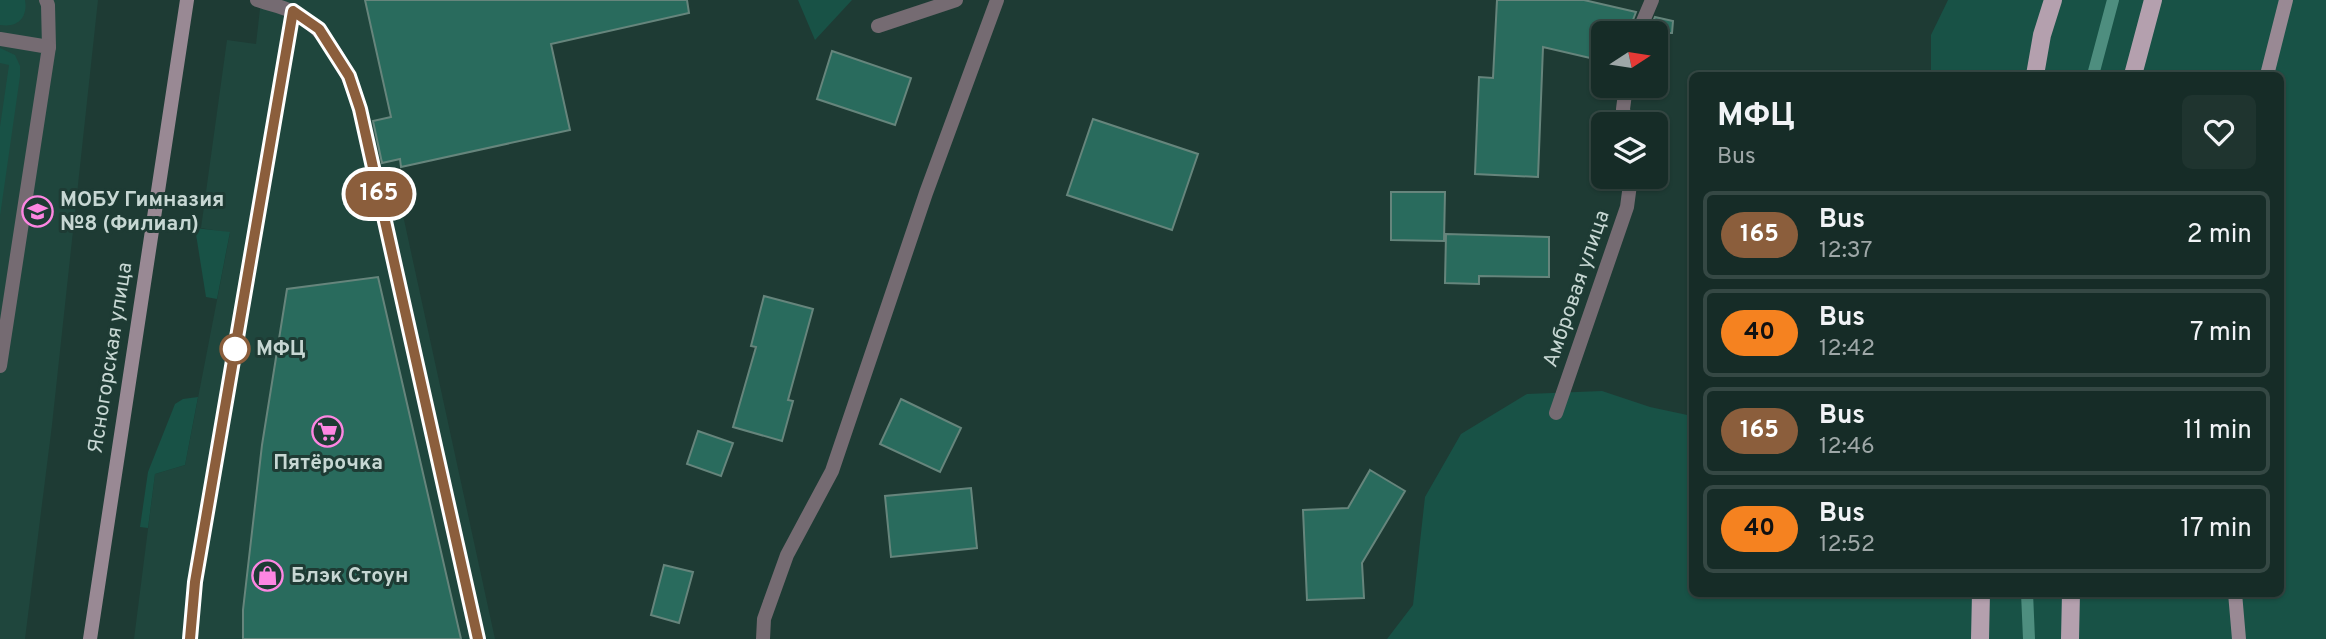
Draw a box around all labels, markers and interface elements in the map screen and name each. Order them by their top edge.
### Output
north arrow [1591,21,1668,98]
map controls [1591,21,1668,189]
button: heart [2182,95,2256,169]
text: МФЦ [1717,96,1795,138]
button: layers [1591,112,1668,189]
text: Bus [1717,143,1756,172]
line badge: 165 [339,171,419,217]
text: 165 [359,179,399,209]
place label: МОБУ Гимназия №8 (Филиал) [60,187,224,238]
school or university icon: МОБУ Гимназия №8 (Филиал) [20,195,54,229]
text: Bus [1819,204,1865,237]
street label: Амбровая улица [1537,207,1617,371]
text: 2 min [2187,219,2252,252]
text: 165 [1740,220,1779,250]
text: 12:37 [1819,237,1872,266]
street label: Ясногорская улица [83,260,139,456]
text: Bus [1819,302,1865,335]
text: 7 min [2190,317,2252,350]
text: 40 [1744,318,1775,348]
marker: МФЦ [220,334,250,364]
text: 12:42 [1819,335,1875,364]
place label: МФЦ [256,336,306,363]
text: Bus [1819,400,1865,433]
supermarket icon: Пятёрочка [311,414,345,448]
text: 11 min [2183,415,2252,448]
text: 165 [1740,416,1779,446]
text: 12:46 [1819,433,1875,462]
place label: Пятёрочка [273,450,383,477]
text: Bus [1819,498,1865,531]
text: 17 min [2180,513,2252,546]
text: 40 [1744,514,1775,544]
text: 12:52 [1819,531,1875,560]
shop icon: Блэк Стоун [251,559,285,593]
place label: Блэк Стоун [291,563,408,590]

